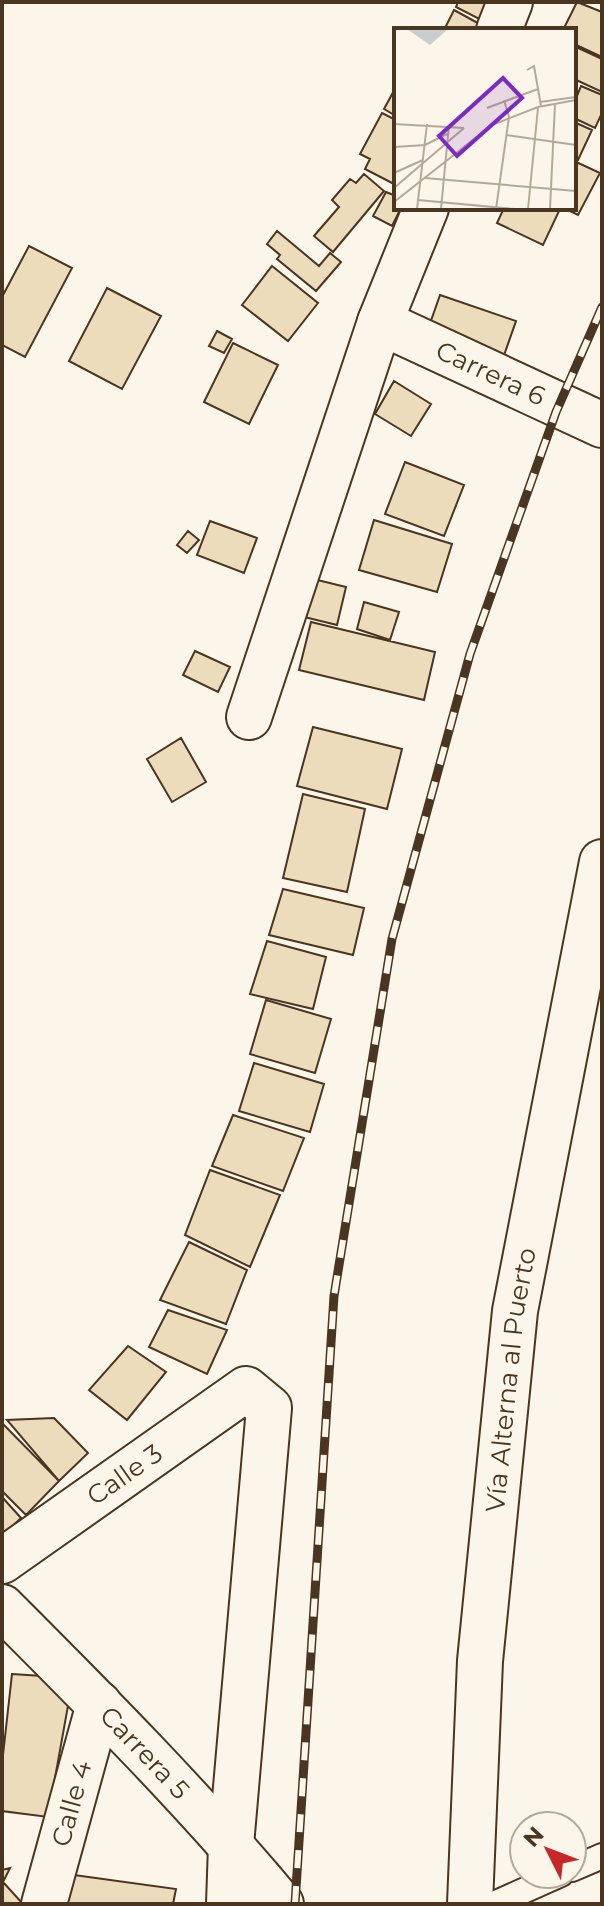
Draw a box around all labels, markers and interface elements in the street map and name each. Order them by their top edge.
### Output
inset map [394,28,576,210]
street label: Carrera 6 [431,334,551,413]
street label: Vía Alterna al Puerto [479,1245,543,1514]
street label: Calle 3 [81,1437,168,1512]
street label: Carrera 5 [93,1700,196,1806]
street label: Calle 4 [45,1757,99,1850]
north arrow [508,1810,588,1890]
text: N [518,1821,549,1853]

